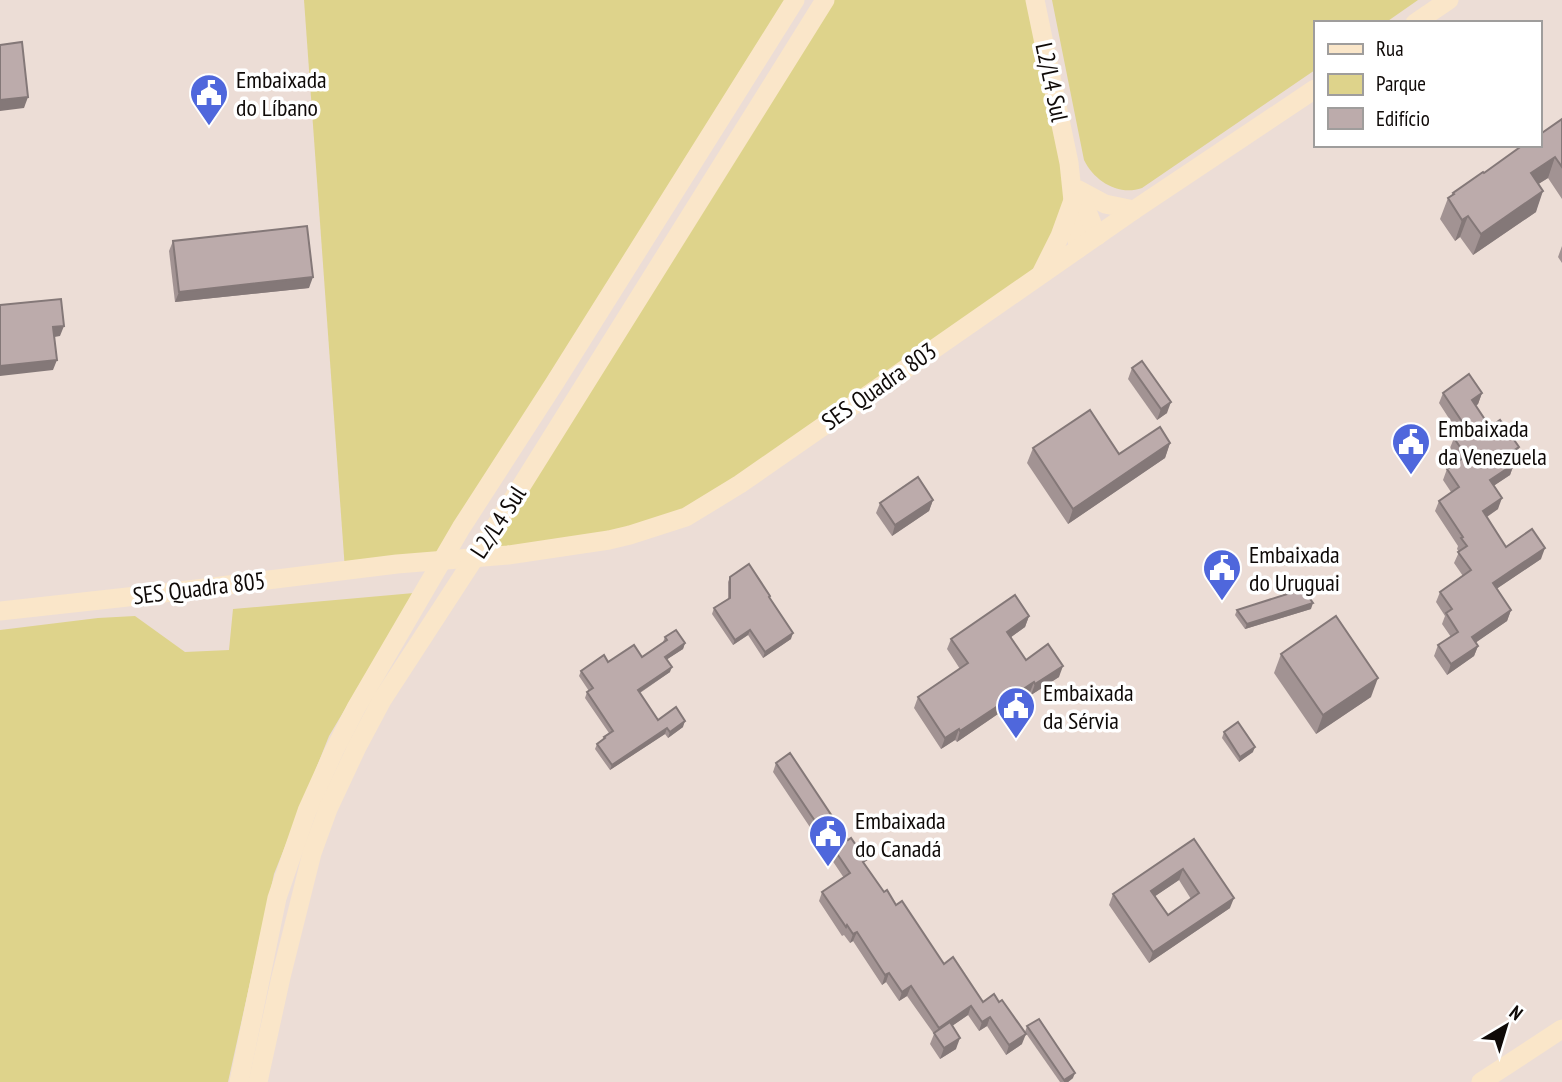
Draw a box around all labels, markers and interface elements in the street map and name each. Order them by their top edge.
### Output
legend [1314,21,1541,147]
text: Rua [1376,35,1404,62]
street label: L2/L4 Sul [1029,40,1076,125]
place label: Embaixada do Líbano [236,64,327,123]
text: Parque [1376,70,1426,97]
public building icon: Embaixada do Líbano [188,72,230,127]
text: Edifício [1376,105,1430,132]
street label: SES Quadra 803 [816,335,942,437]
place label: Embaixada da Venezuela [1438,413,1547,472]
public building icon: Embaixada da Venezuela [1390,421,1432,476]
street label: L2/L4 Sul [463,480,533,564]
place label: Embaixada do Uruguai [1249,539,1340,598]
public building icon: Embaixada do Uruguai [1201,547,1243,602]
street label: SES Quadra 805 [131,564,267,612]
place label: Embaixada da Sérvia [1043,677,1134,736]
public building icon: Embaixada da Sérvia [995,685,1037,740]
place label: Embaixada do Canadá [855,805,946,864]
public building icon: Embaixada do Canadá [807,813,849,868]
north arrow [1471,991,1541,1061]
text: N [1505,1000,1528,1025]

